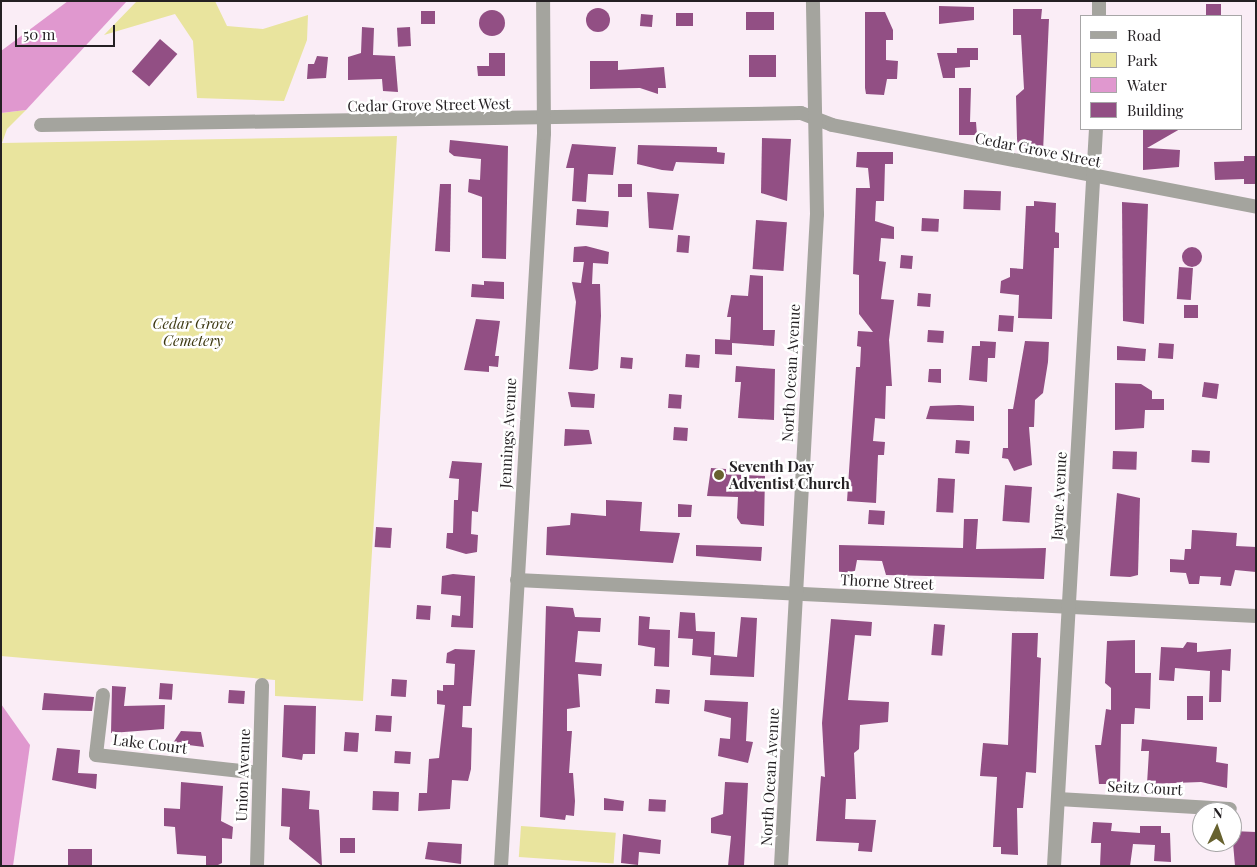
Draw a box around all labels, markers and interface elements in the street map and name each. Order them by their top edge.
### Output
scale bar [18,15,118,47]
legend [1080,15,1242,130]
text: 50 m [23,24,55,44]
text: Road [1127,25,1161,45]
text: Park [1127,50,1158,70]
text: Water [1127,75,1167,95]
street label: Cedar Grove Street West [347,95,511,115]
text: Building [1127,100,1183,120]
street label: Cedar Grove Street [973,129,1103,171]
street label: North Ocean Avenue [778,303,804,443]
park label: Cedar Grove Cemetery [152,314,234,349]
street label: Jennings Avenue [496,377,520,489]
street label: Jayne Avenue [1048,451,1070,541]
place label: Seventh Day Adventist Church [729,457,850,492]
marker: Seventh Day Adventist Church [713,469,725,481]
street label: Thorne Street [840,571,934,593]
street label: North Ocean Avenue [757,707,783,847]
street label: Union Avenue [232,728,254,822]
street label: Lake Court [112,731,188,757]
street label: Seitz Court [1107,777,1183,799]
north arrow [1192,802,1242,852]
text: N [1212,803,1223,822]

